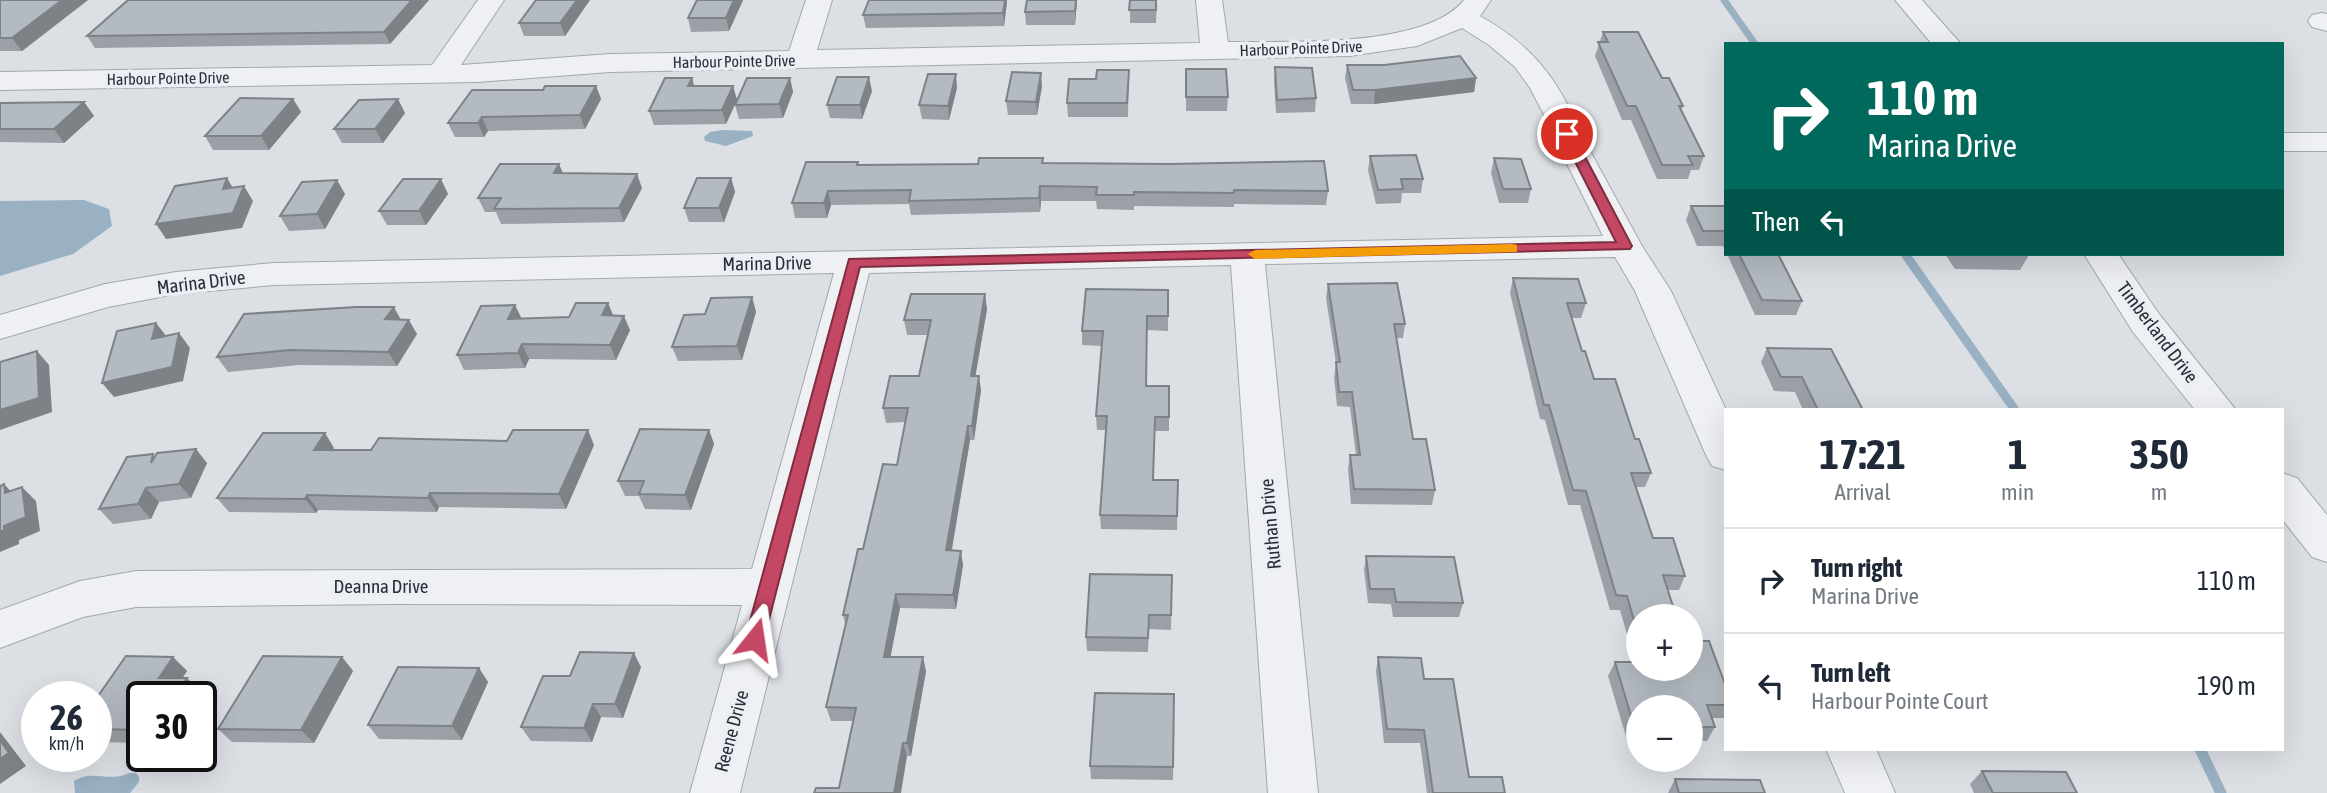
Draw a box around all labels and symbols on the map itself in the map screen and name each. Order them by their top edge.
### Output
street label: Harbour Pointe Drive [1239,37,1363,59]
street label: Harbour Pointe Drive [672,51,796,71]
street label: Harbour Pointe Drive [106,68,230,88]
pin [1537,104,1597,164]
street label: Marina Drive [722,251,812,275]
street label: Marina Drive [155,266,247,298]
street label: Timberland Drive [2113,277,2203,387]
street label: Ruthan Drive [1255,478,1285,570]
street label: Deanna Drive [334,575,428,597]
position arrow [718,602,792,676]
speed limit sign: 30 [126,681,217,772]
street label: Reene Drive [710,688,752,774]

